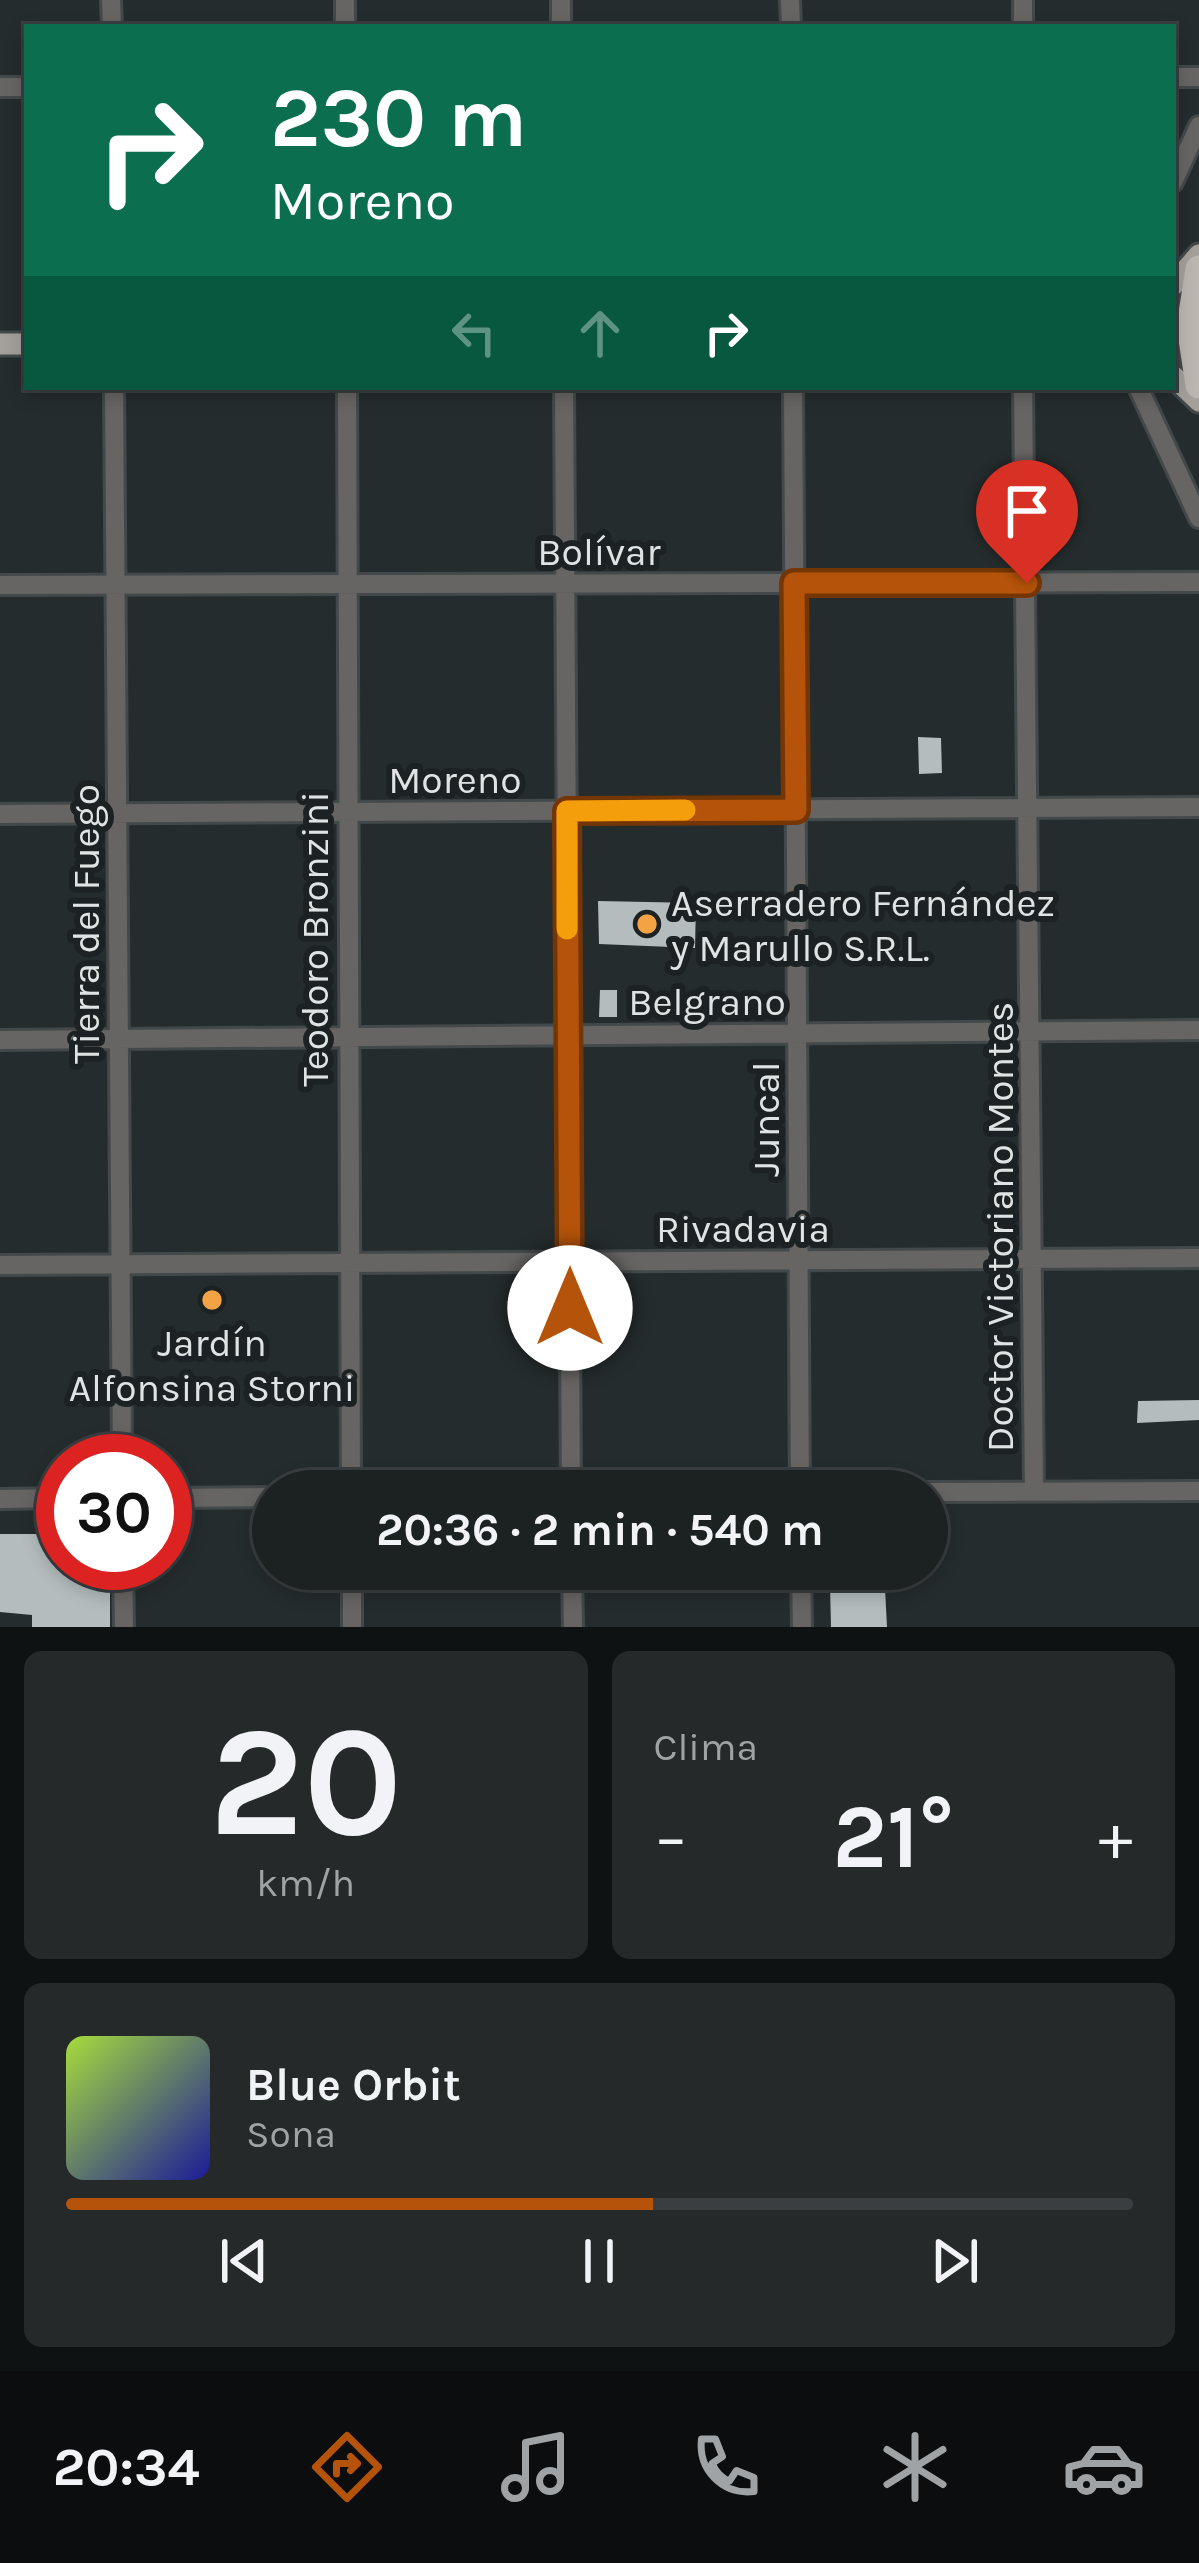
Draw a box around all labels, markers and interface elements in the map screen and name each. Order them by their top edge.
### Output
text: 230 m [270,69,527,167]
icon: right [72,72,228,228]
text: Moreno [270,169,455,233]
icon: left [441,300,507,366]
icon: ahead [567,300,633,366]
icon: right [693,300,759,366]
pin [976,460,1078,583]
icon: arrive [994,478,1060,544]
street label: Bolívar [537,529,662,575]
street label: Moreno [388,757,522,803]
street label: Tierra del Fuego [63,784,109,1064]
street label: Teodoro Bronzini [292,791,338,1087]
place label: Aserradero Fernández y Marullo S.R.L. [670,880,1055,971]
marker: Aserradero Fernández y Marullo S.R.L. [634,911,660,937]
street label: Belgrano [628,979,786,1025]
street label: Doctor Victoriano Montes [977,1002,1023,1452]
street label: Juncal [743,1061,789,1177]
street label: Rivadavia [656,1206,830,1252]
position arrow [507,1245,633,1371]
marker: Jardín Alfonsina Storni [199,1287,225,1313]
place label: Jardín Alfonsina Storni [69,1320,355,1411]
speed limit sign: 30 [36,1434,192,1590]
text: 20:36 · 2 min · 540 m [376,1504,824,1556]
text: 20 [209,1691,402,1873]
text: Clima [654,1724,758,1770]
text: 21° [832,1784,954,1890]
text: − [654,1798,688,1876]
text: + [1098,1798,1133,1876]
text: km/h [256,1860,355,1906]
text: Blue Orbit [246,2059,461,2111]
text: Sona [246,2111,336,2157]
icon: previous [211,2228,277,2294]
icon: pause [566,2228,632,2294]
icon: next [922,2228,988,2294]
icon: directions [305,2425,389,2509]
icon: music [494,2425,578,2509]
icon: phone [684,2425,768,2509]
icon: climate [873,2425,957,2509]
icon: car [1062,2425,1146,2509]
text: 20:34 [53,2435,200,2499]

